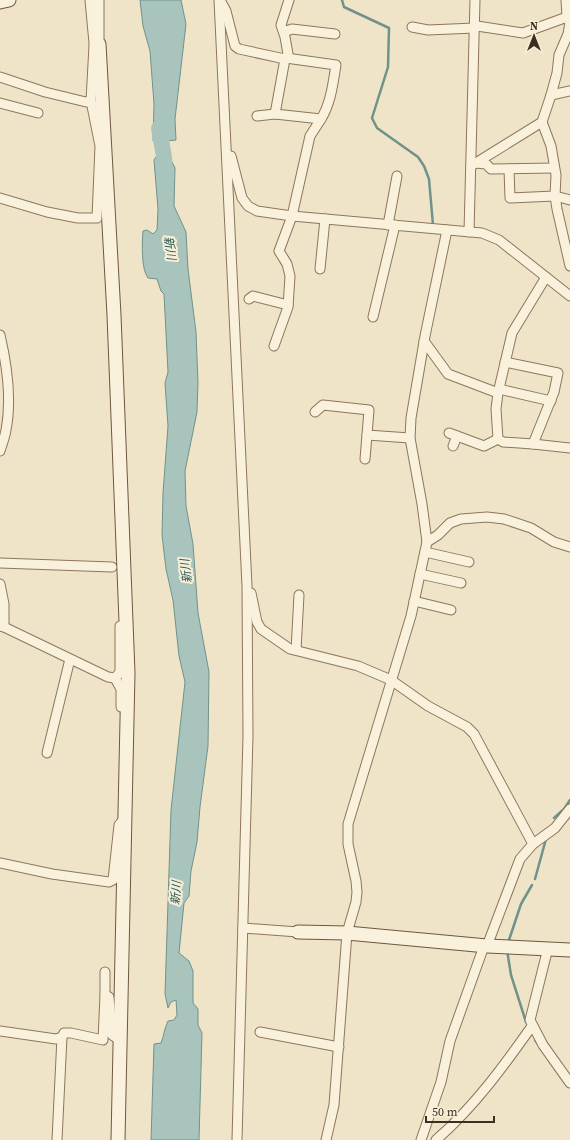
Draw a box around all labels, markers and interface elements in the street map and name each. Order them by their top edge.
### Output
north arrow [514,16,554,56]
text: N [530,19,538,34]
water label: 新川 [160,235,180,263]
water label: 新川 [176,556,195,584]
water label: 新川 [167,878,185,906]
scale bar [426,1098,494,1124]
text: 50 m [432,1104,458,1120]

